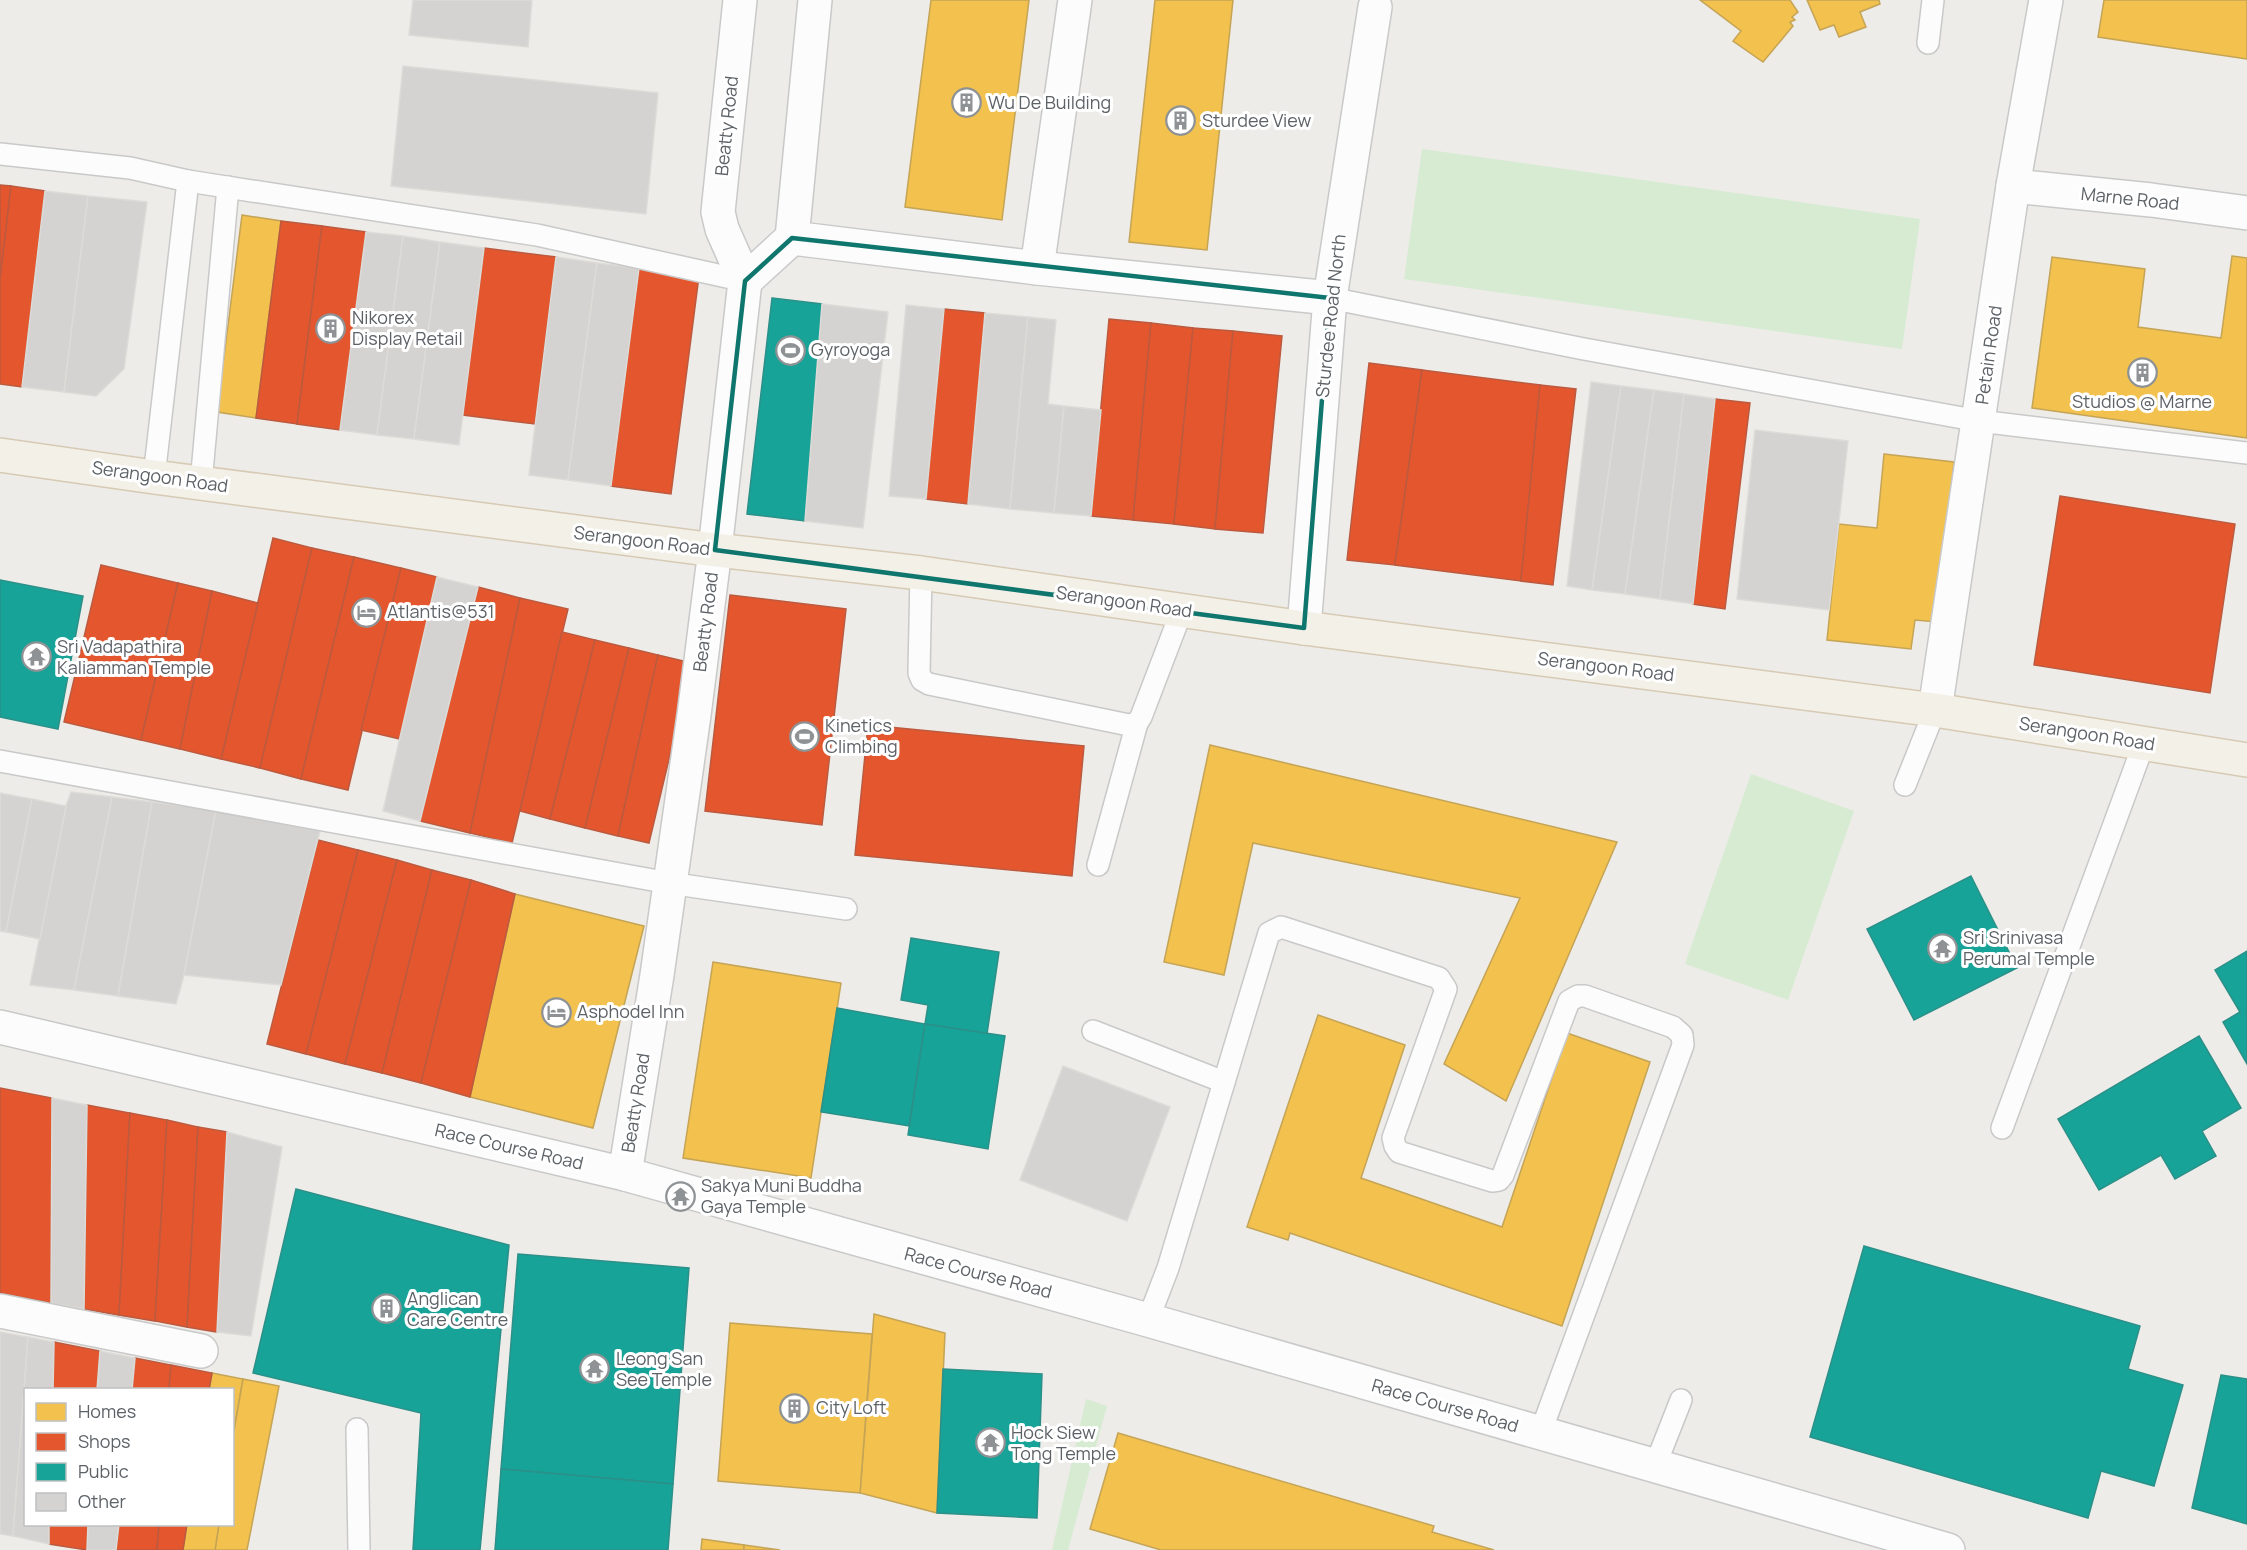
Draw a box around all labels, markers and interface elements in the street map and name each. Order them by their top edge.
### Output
street label: Beatty Road [709,75,743,177]
building icon: Wu De Building [951,87,983,119]
place label: Wu De Building [988,90,1111,114]
building icon: Sturdee View [1165,105,1197,137]
place label: Sturdee View [1202,108,1311,132]
street label: Marne Road [2080,181,2181,215]
street label: Sturdee Road North [1309,233,1351,399]
street label: Petain Road [1969,304,2007,406]
place label: Nikorex Display Retail [352,305,463,350]
building icon: Nikorex Display Retail [315,312,347,344]
sports icon: Gyroyoga [774,334,806,366]
place label: Gyroyoga [811,337,890,361]
building icon: Studios @ Marne [2126,357,2158,389]
place label: Studios @ Marne [2072,389,2212,413]
street label: Serangoon Road [90,455,230,497]
street label: Serangoon Road [572,520,712,560]
street label: Beatty Road [687,571,723,673]
street label: Serangoon Road [1054,580,1194,622]
hotel icon: Atlantis@531 [350,596,382,628]
place label: Atlantis@531 [387,599,495,623]
place label: Sri Vadapathira Kaliamman Temple [57,634,211,679]
temple icon: Sri Vadapathira Kaliamman Temple [20,641,52,673]
street label: Serangoon Road [1536,646,1676,686]
street label: Serangoon Road [2017,710,2157,756]
place label: Kinetics Climbing [825,713,898,758]
sports icon: Kinetics Climbing [788,720,820,752]
place label: Sri Srinivasa Perumal Temple [1963,925,2095,970]
temple icon: Sri Srinivasa Perumal Temple [1926,932,1958,964]
hotel icon: Asphodel Inn [540,996,572,1028]
place label: Asphodel Inn [577,999,684,1023]
street label: Beatty Road [615,1051,655,1154]
street label: Race Course Road [433,1117,586,1175]
place label: Sakya Muni Buddha Gaya Temple [701,1173,862,1218]
temple icon: Sakya Muni Buddha Gaya Temple [664,1180,696,1212]
street label: Race Course Road [902,1241,1055,1303]
place label: Anglican Care Centre [407,1286,508,1331]
building icon: Anglican Care Centre [370,1293,402,1325]
place label: Leong San See Temple [616,1346,712,1391]
temple icon: Leong San See Temple [579,1353,611,1385]
street label: Race Course Road [1369,1373,1522,1437]
legend [24,1388,234,1526]
building icon: City Loft [779,1392,811,1424]
place label: City Loft [816,1395,887,1419]
text: Homes [78,1399,136,1423]
place label: Hock Siew Tong Temple [1011,1420,1116,1465]
temple icon: Hock Siew Tong Temple [974,1427,1006,1459]
text: Shops [78,1429,130,1453]
text: Public [78,1459,129,1483]
text: Other [78,1489,126,1513]

